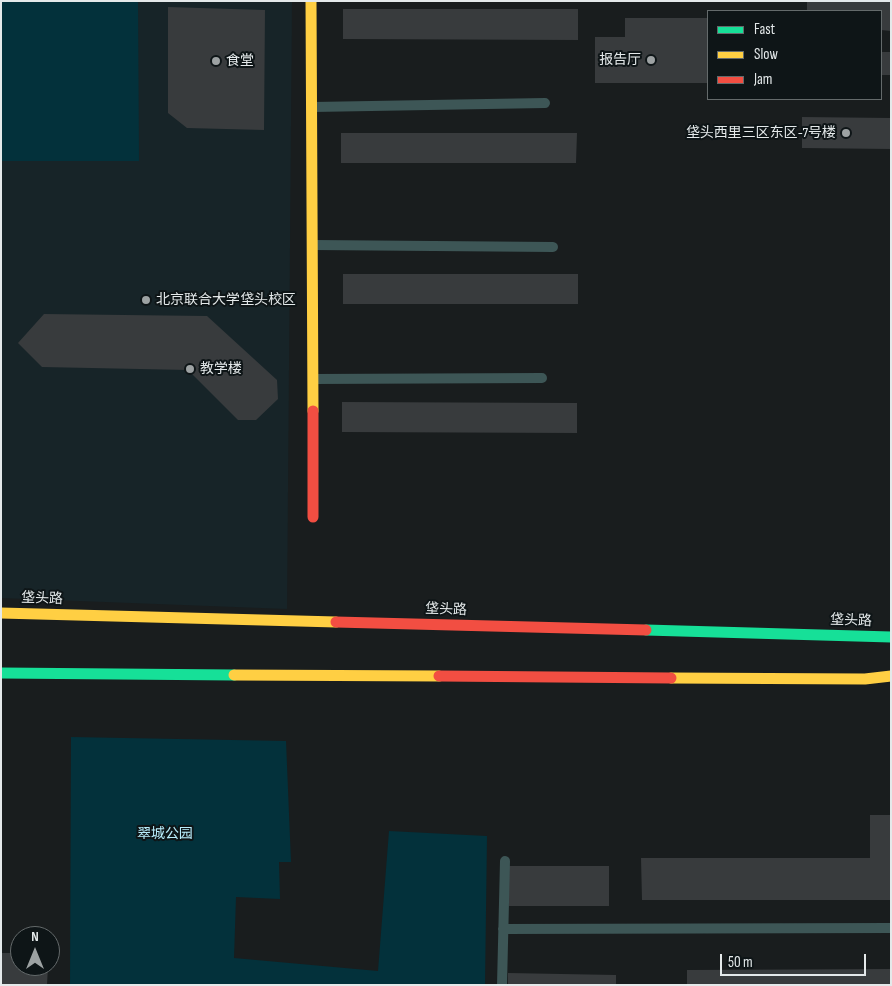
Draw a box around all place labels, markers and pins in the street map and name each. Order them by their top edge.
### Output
place label: 报告厅 [599,52,641,68]
place label: 食堂 [226,53,254,69]
marker: 报告厅 [645,54,657,66]
marker: 食堂 [210,55,222,67]
place label: 垡头西里三区东区-7号楼 [686,125,836,141]
marker: 垡头西里三区东区-7号楼 [840,127,852,139]
place label: 北京联合大学垡头校区 [156,292,296,308]
marker: 北京联合大学垡头校区 [140,294,152,306]
place label: 教学楼 [200,361,242,377]
marker: 教学楼 [184,363,196,375]

